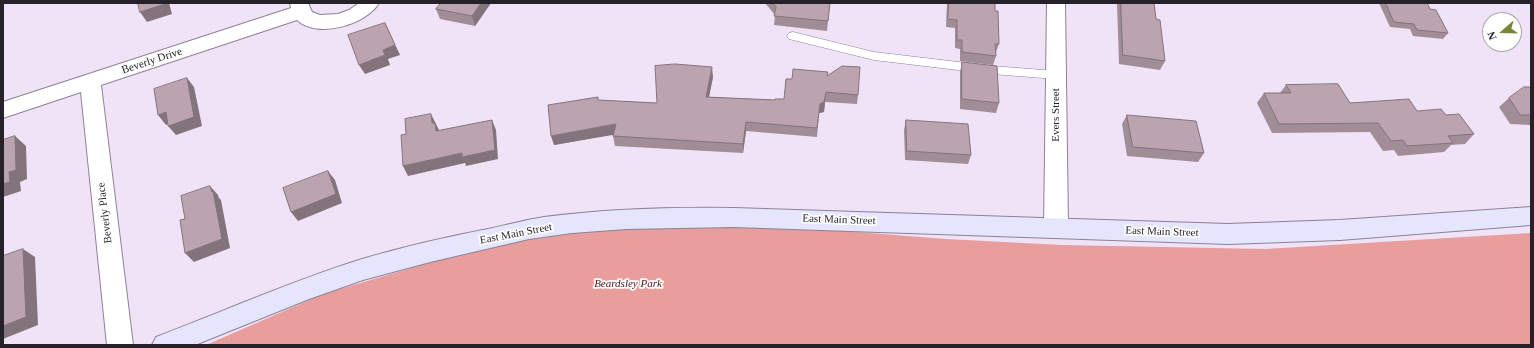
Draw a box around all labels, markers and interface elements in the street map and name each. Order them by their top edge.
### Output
north arrow [1482,12,1522,52]
text: N [1485,30,1499,42]
street label: Beverly Drive [120,45,184,77]
street label: Evers Street [1049,88,1063,142]
street label: Beverly Place [95,182,115,244]
street label: East Main Street [802,212,876,228]
street label: East Main Street [479,221,553,247]
street label: East Main Street [1125,224,1199,240]
park label: Beardsley Park [594,277,662,291]

